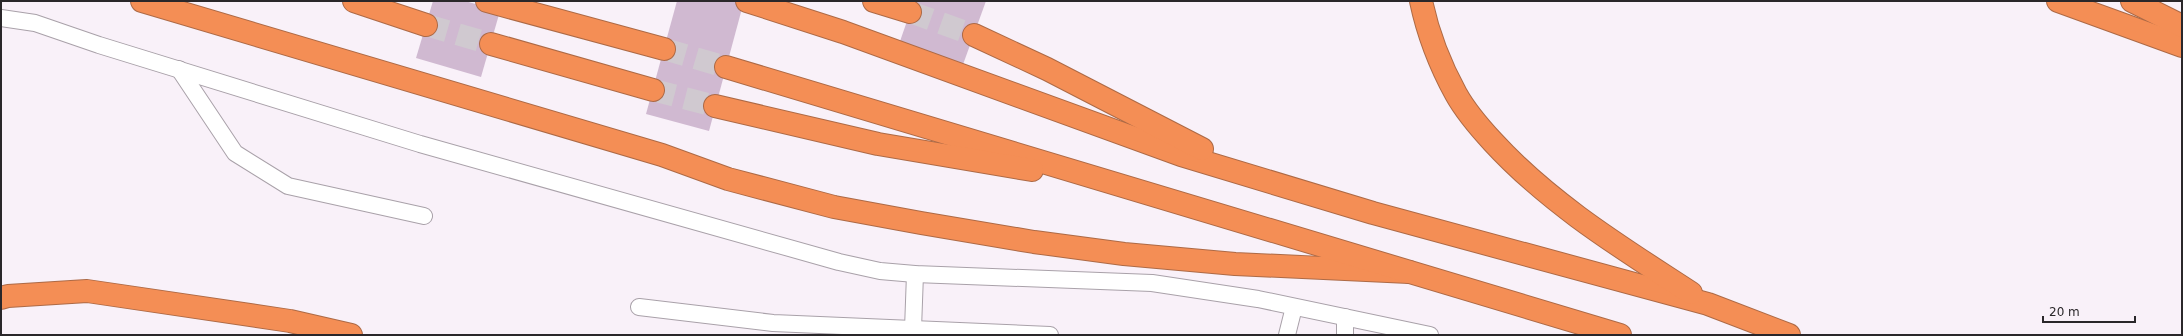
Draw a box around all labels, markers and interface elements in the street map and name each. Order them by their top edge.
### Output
scale bar [2043,298,2135,324]
text: 20 m [2049,305,2080,319]

